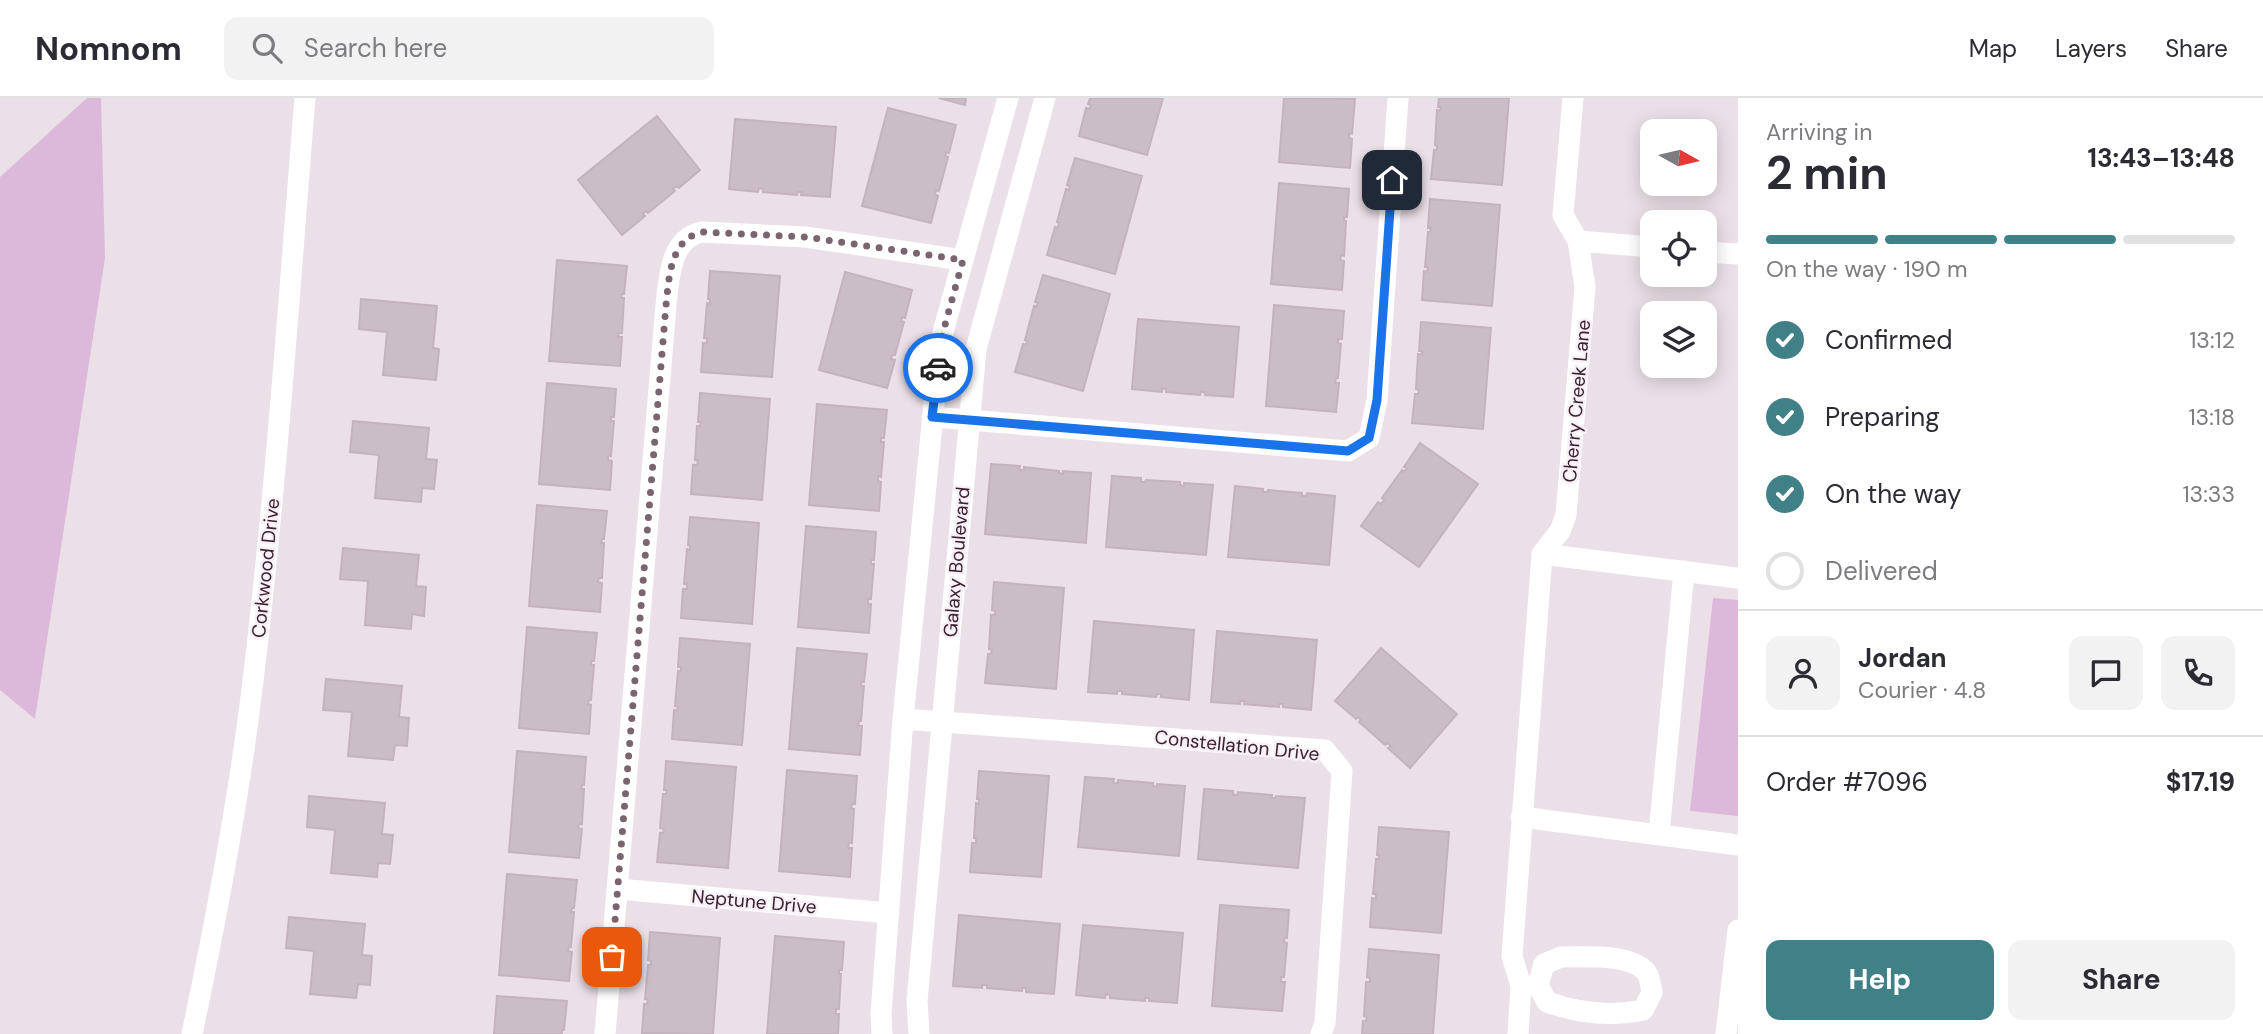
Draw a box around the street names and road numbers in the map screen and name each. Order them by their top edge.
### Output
street label: Cherry Creek Lane [1557,318,1596,484]
street label: Galaxy Boulevard [937,486,976,638]
street label: Corkwood Drive [246,497,285,639]
street label: Constellation Drive [1153,724,1321,767]
street label: Neptune Drive [690,884,818,919]

